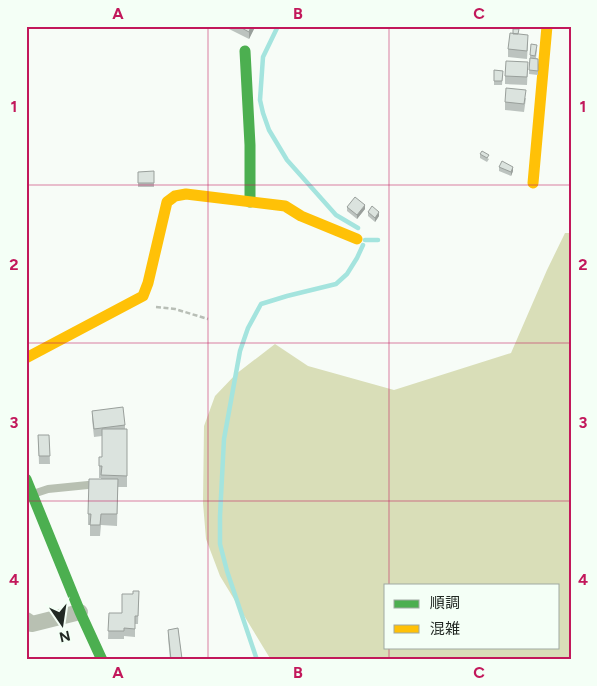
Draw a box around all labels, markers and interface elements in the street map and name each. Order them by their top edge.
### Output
text: A [112,4,124,23]
text: B [293,4,303,23]
text: C [473,4,485,23]
text: 1 [11,97,17,116]
text: 1 [580,97,586,116]
text: 2 [9,255,19,274]
text: 2 [578,255,588,274]
text: 3 [10,413,19,432]
text: 3 [579,413,588,432]
text: 4 [9,570,19,589]
text: 4 [578,570,588,589]
legend [384,584,560,648]
text: 順調 [430,594,460,612]
north arrow [38,598,88,648]
text: 混雑 [430,620,460,638]
text: N [58,627,72,646]
text: A [112,663,124,682]
text: B [293,663,303,682]
text: C [473,663,485,682]

